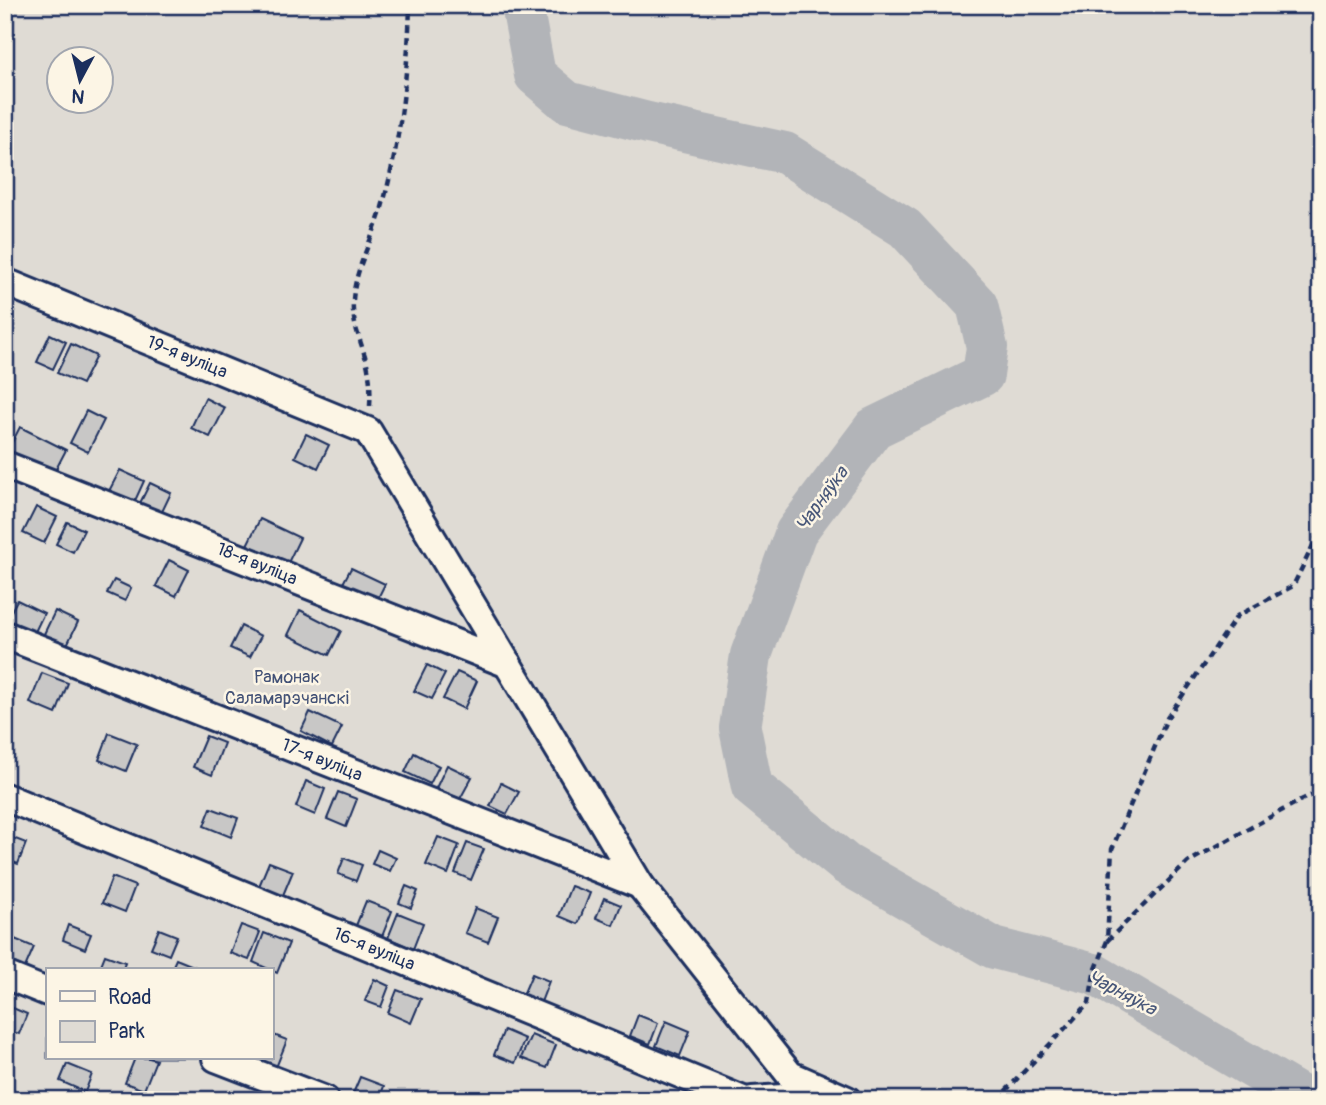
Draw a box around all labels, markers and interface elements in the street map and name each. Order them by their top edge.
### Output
north arrow [46,46,116,116]
text: N [70,83,86,109]
street label: 19-я вуліца [143,330,231,384]
water label: Чарняўка [790,461,854,536]
street label: 18-я вуліца [213,537,301,591]
park label: Рамонак Саламарэчанскі [225,666,349,710]
street label: 17-я вуліца [278,733,366,787]
street label: 16-я вуліца [330,922,418,976]
water label: Чарняўка [1084,965,1162,1022]
legend [46,968,273,1060]
text: Road [108,984,152,1011]
text: Park [108,1018,145,1045]

